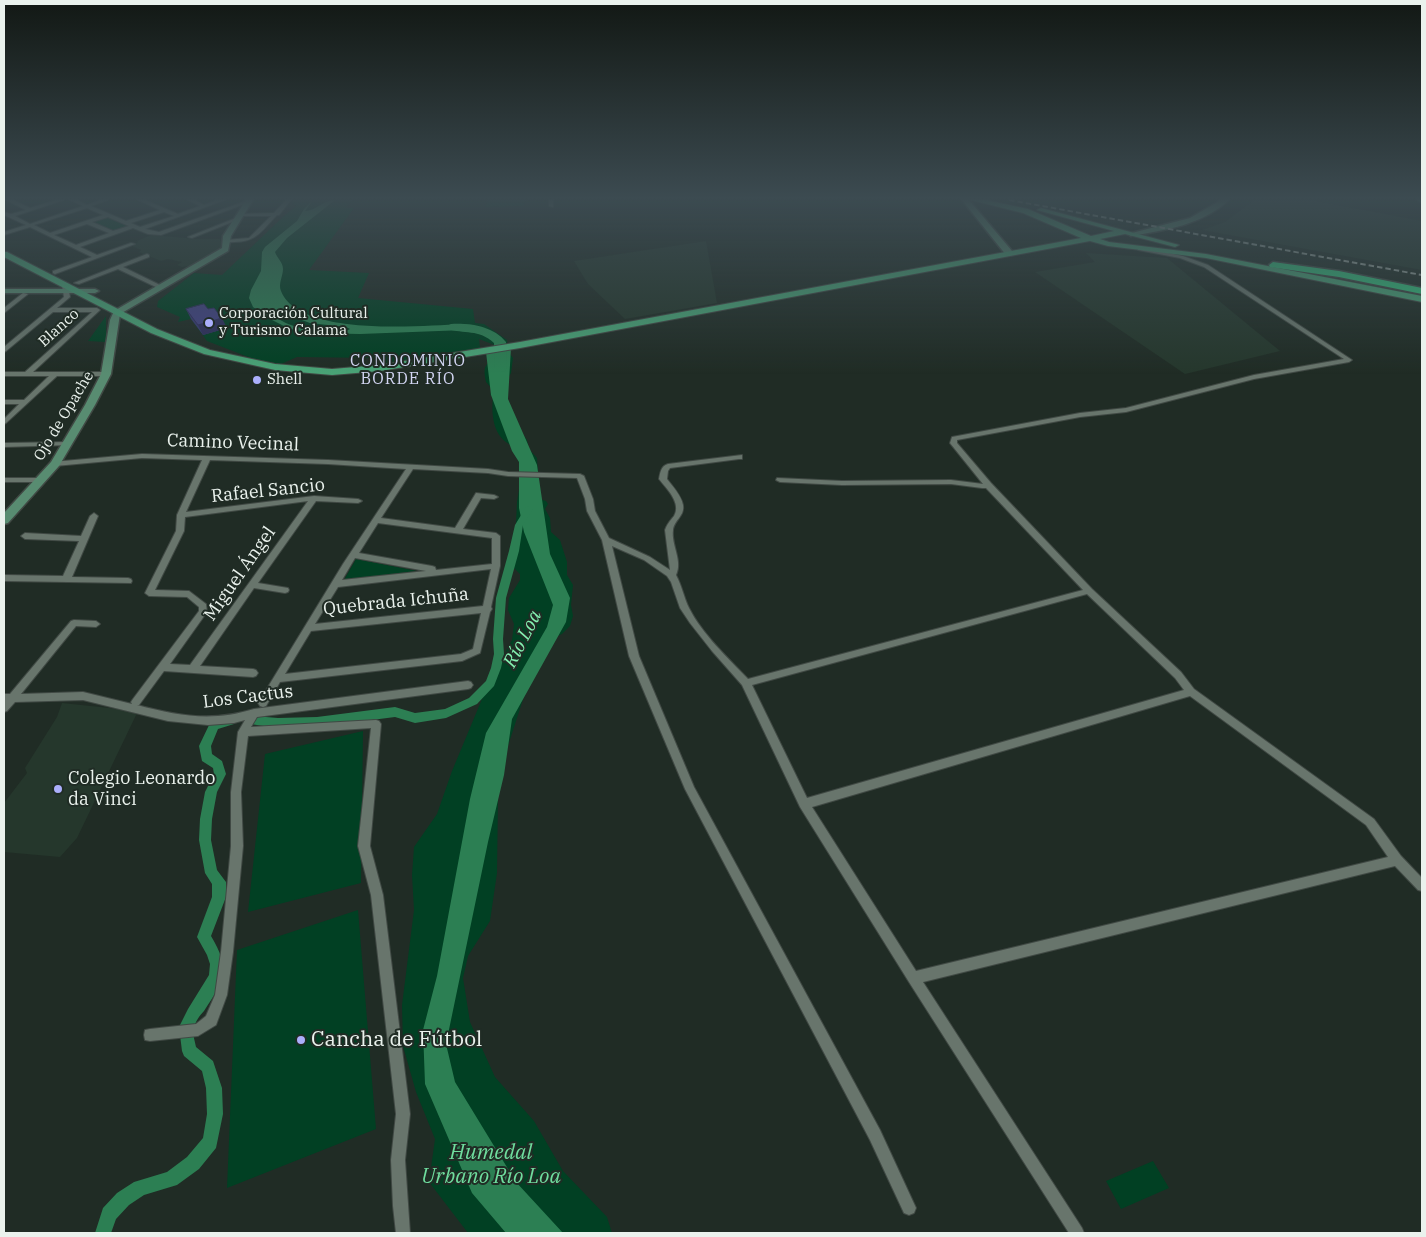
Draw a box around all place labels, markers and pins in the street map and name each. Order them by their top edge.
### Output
place label: Corporación Cultural y Turismo Calama [219,305,368,340]
marker: Corporación Cultural y Turismo Calama [203,317,215,329]
place label: Shell [267,371,302,389]
marker: Shell [251,374,263,386]
place label: Colegio Leonardo da Vinci [68,768,215,811]
marker: Colegio Leonardo da Vinci [52,783,64,795]
place label: Cancha de Fútbol [311,1027,482,1053]
marker: Cancha de Fútbol [295,1034,307,1046]

